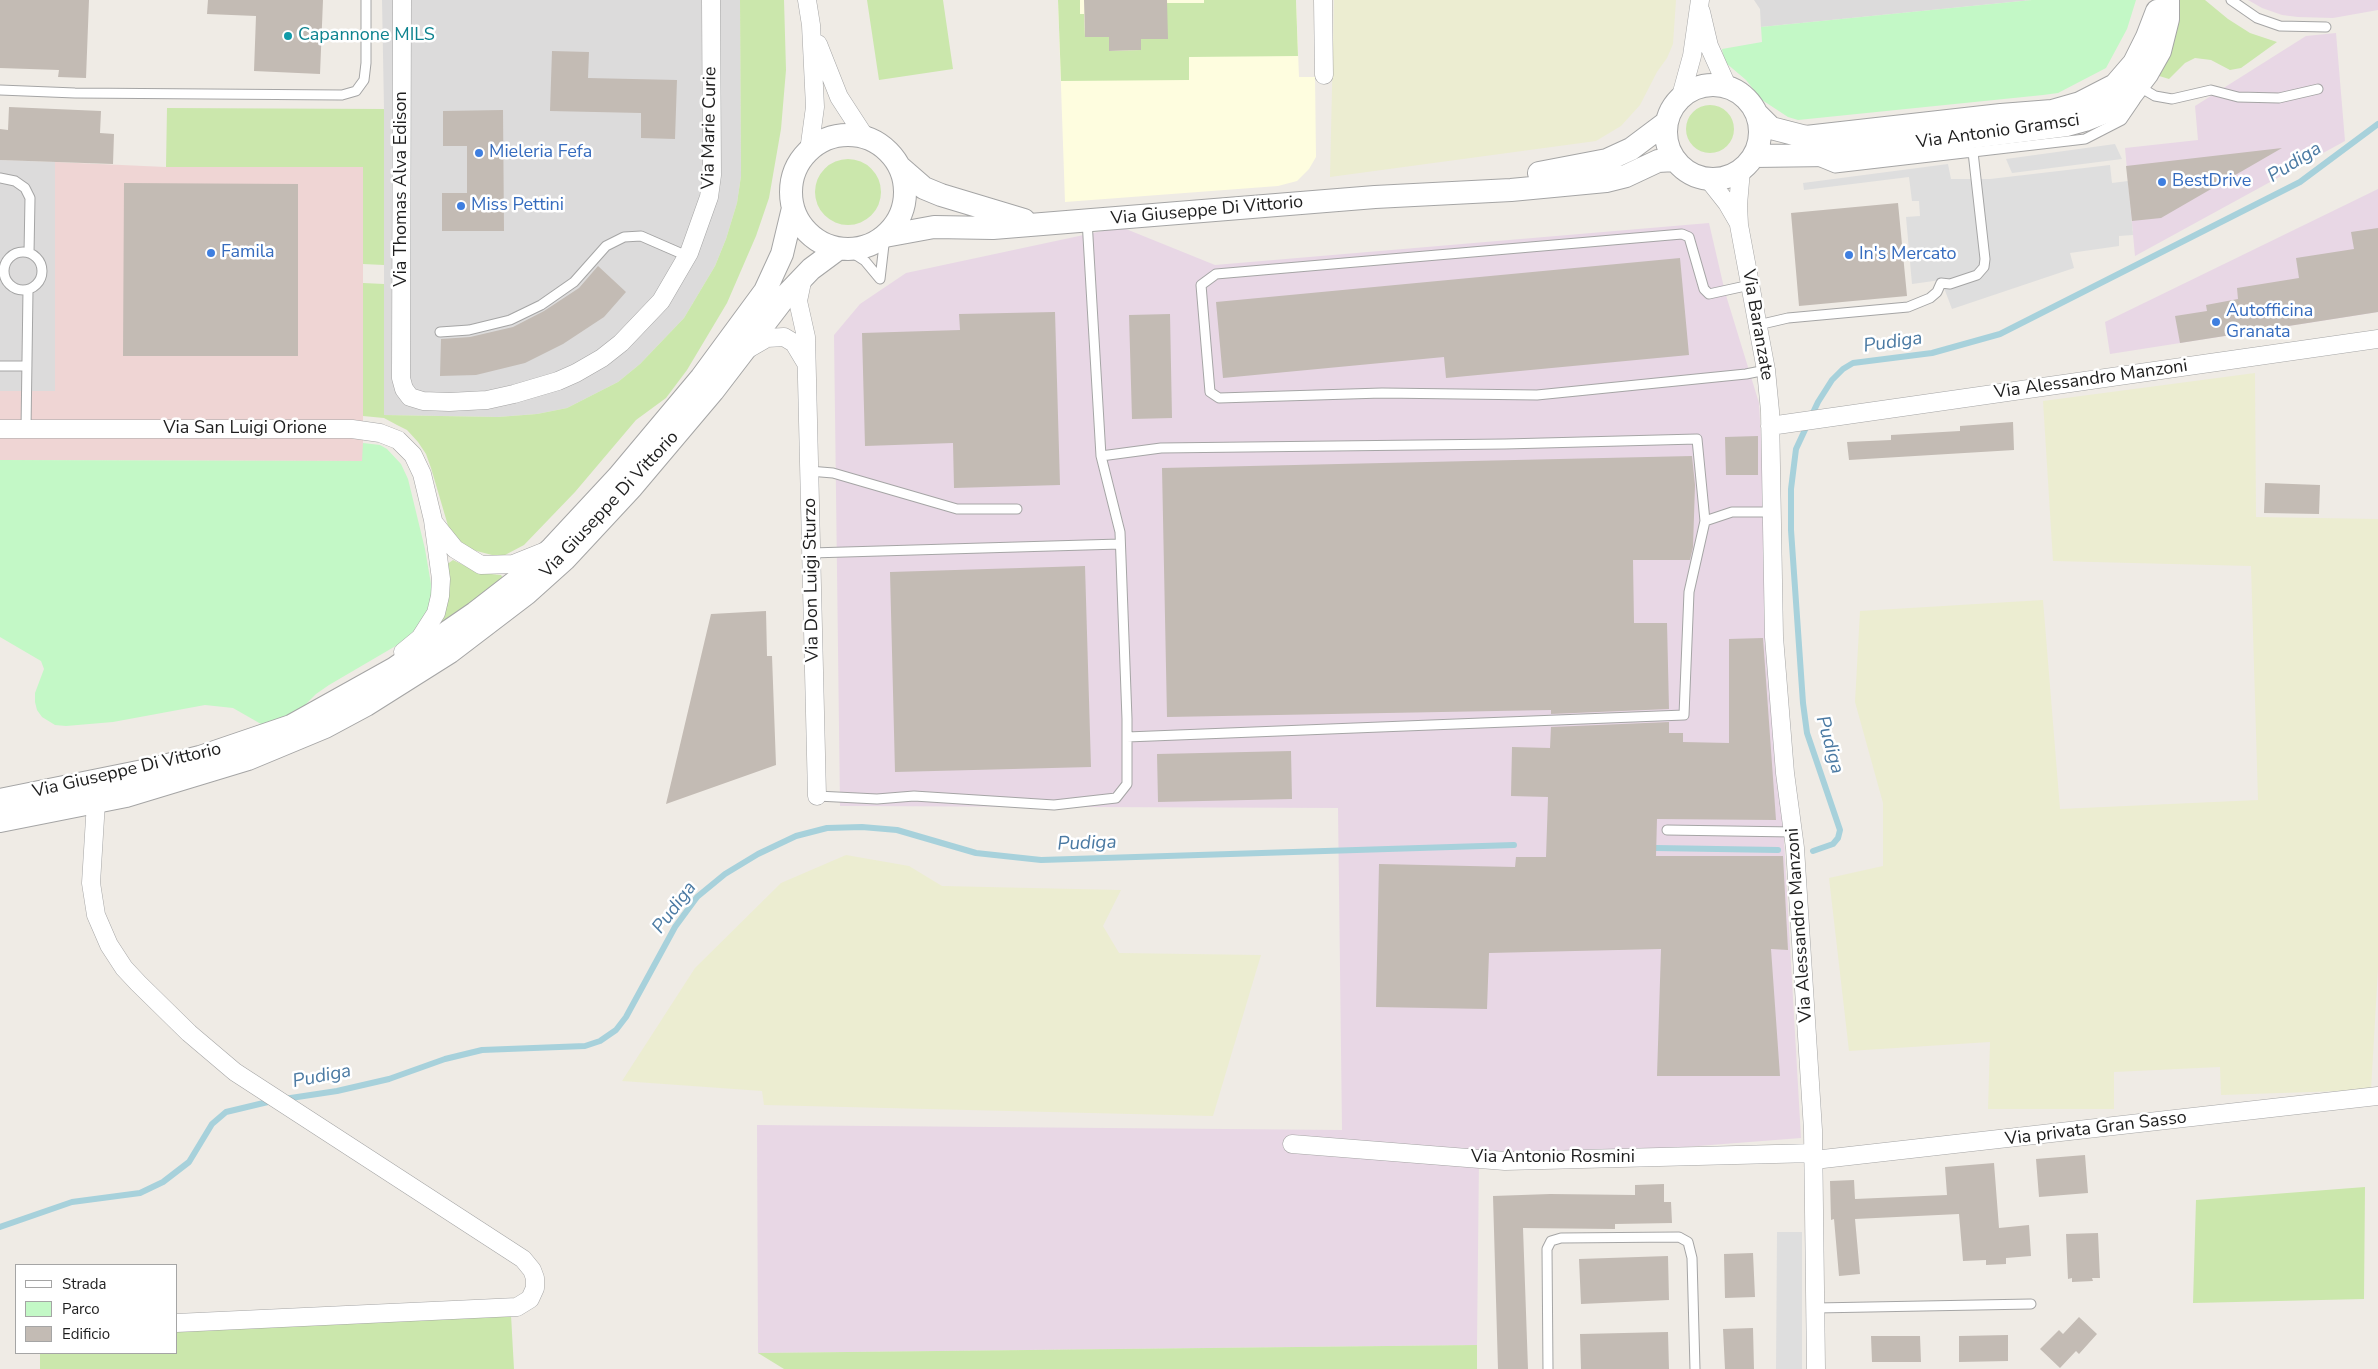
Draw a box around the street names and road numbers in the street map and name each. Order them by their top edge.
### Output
street label: Via Marie Curie [698,66,722,190]
street label: Via Thomas Alva Edison [391,91,413,287]
street label: Via Antonio Gramsci [1915,110,2081,154]
street label: Via Giuseppe Di Vittorio [1110,192,1304,230]
street label: Via Baranzate [1737,268,1777,382]
street label: Via Alessandro Manzoni [1993,356,2189,404]
street label: Via San Luigi Orione [163,418,327,440]
street label: Via Giuseppe Di Vittorio [536,427,684,583]
street label: Via Don Luigi Sturzo [800,498,824,662]
street label: Via Giuseppe Di Vittorio [30,739,224,803]
street label: Via Alessandro Manzoni [1782,827,1818,1023]
street label: Via privata Gran Sasso [2004,1107,2188,1151]
street label: Via Antonio Rosmini [1471,1147,1635,1169]

